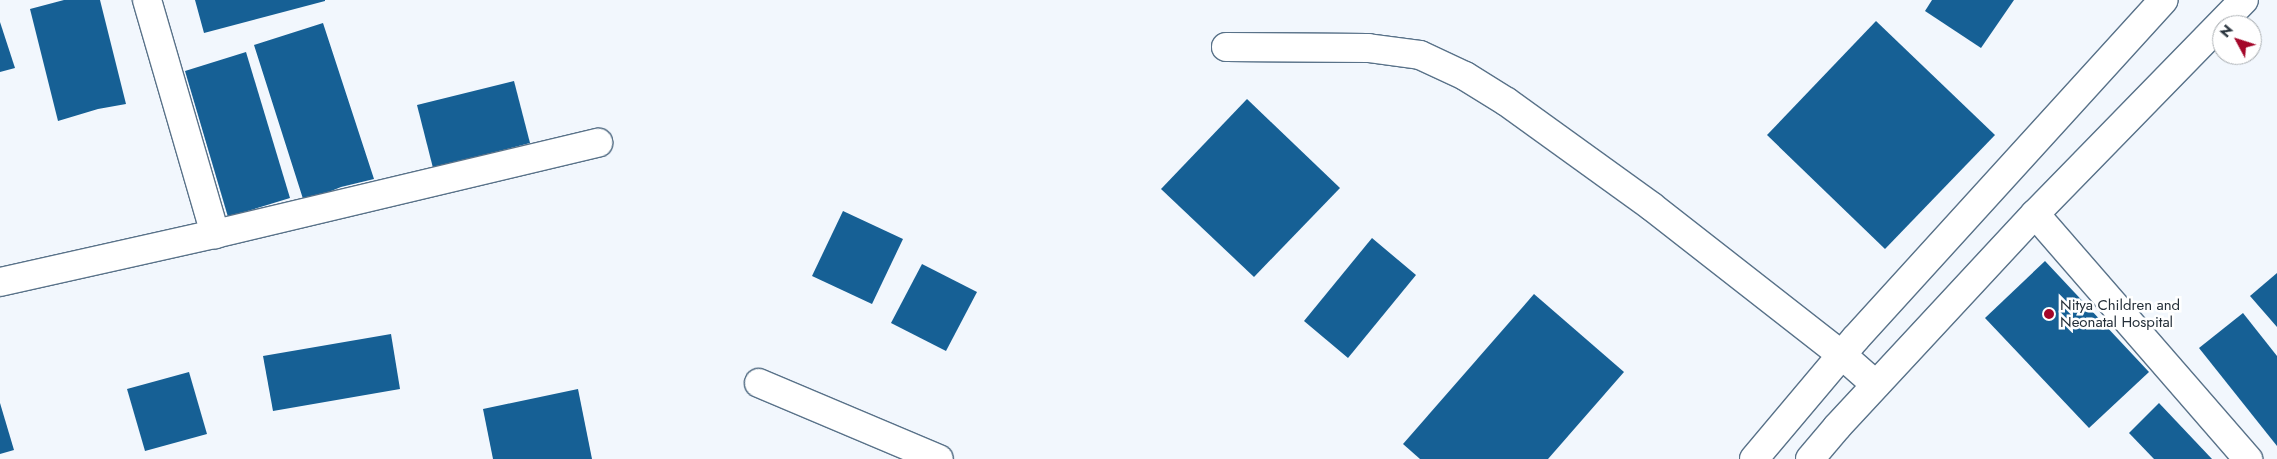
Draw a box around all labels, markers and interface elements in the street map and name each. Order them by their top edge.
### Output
north arrow [2212,15,2262,65]
text: N [2215,20,2238,42]
place label: Nitya Children and Neonatal Hospital [2060,296,2180,331]
marker: Nitya Children and Neonatal Hospital [2042,307,2056,321]

